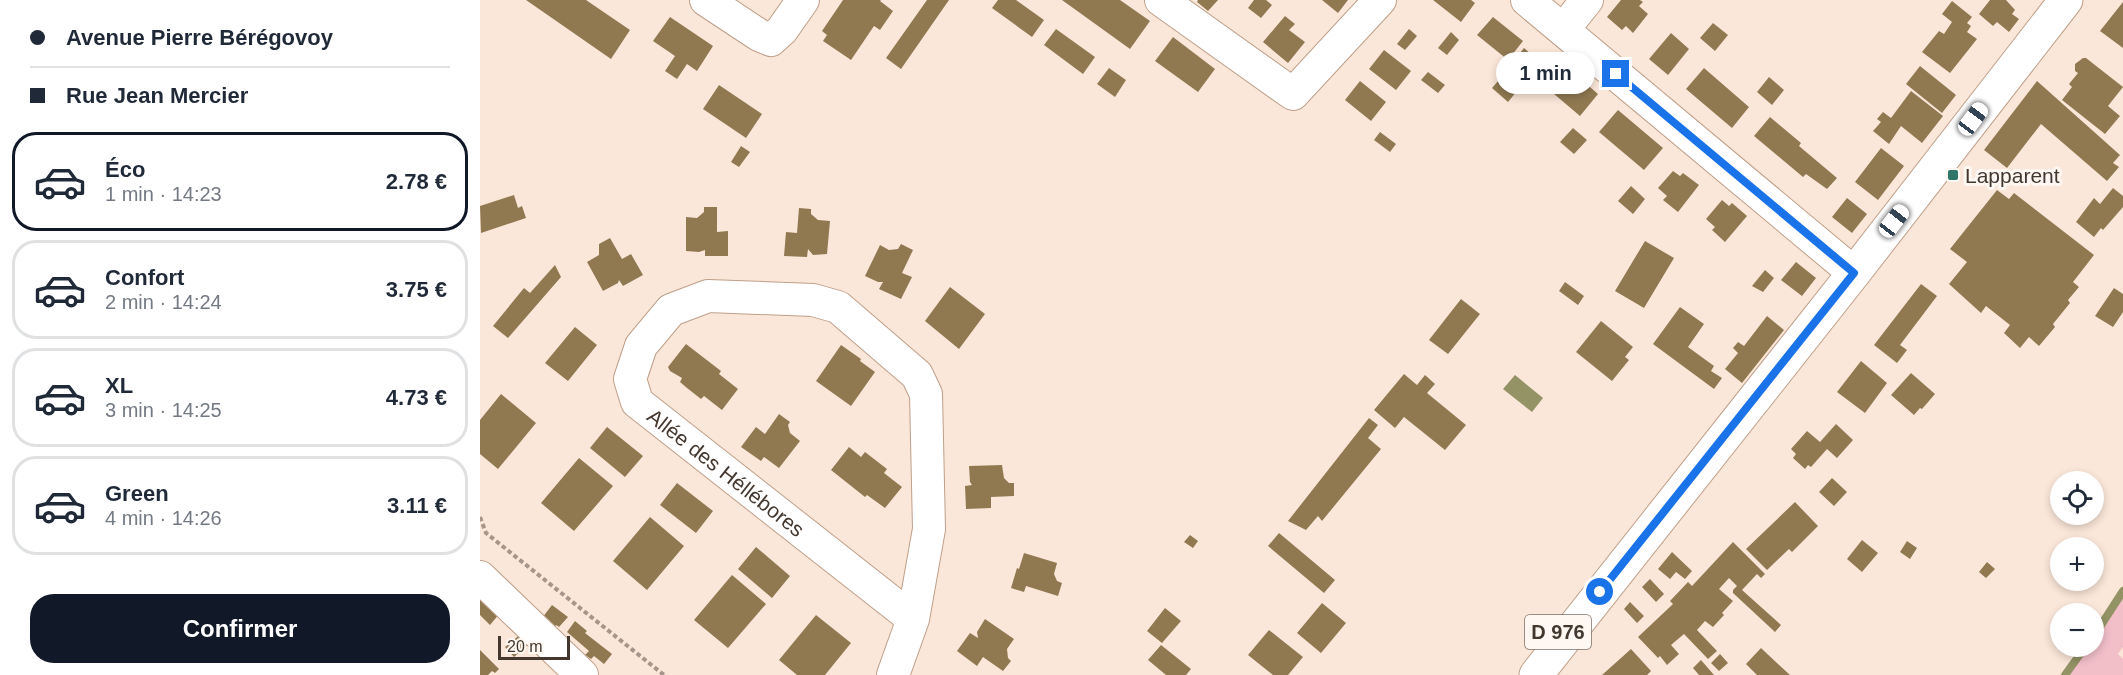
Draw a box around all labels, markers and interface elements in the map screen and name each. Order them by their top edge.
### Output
text: Avenue Pierre Bérégovoy [66,25,333,50]
callout: 1 min [1496,53,1595,95]
route end [1602,60,1629,87]
text: 1 min [1519,62,1572,84]
text: Rue Jean Mercier [66,83,248,108]
car [1955,99,1991,139]
icon: car [33,155,87,209]
text: Éco [105,157,145,182]
place label: Lapparent [1965,164,2060,187]
marker: Lapparent [1946,168,1960,182]
text: 2.78 € [386,169,447,194]
text: 1 min · 14:23 [105,183,222,205]
car [1876,201,1912,241]
icon: car [33,263,87,317]
text: Confort [105,265,184,290]
text: 3.75 € [386,277,447,302]
text: 2 min · 14:24 [105,291,222,313]
icon: car [33,371,87,425]
text: XL [105,373,133,398]
text: 4.73 € [386,385,447,410]
text: 3 min · 14:25 [105,399,222,421]
street label: Allée des Héllébores [643,404,809,541]
map controls [2050,471,2104,657]
button: locate [2050,471,2104,525]
icon: car [33,479,87,533]
text: Green [105,481,169,506]
text: 3.11 € [387,493,447,518]
text: 4 min · 14:26 [105,507,222,529]
button: + [2050,537,2104,591]
route start [1586,578,1613,605]
button: Confirmer [30,594,450,663]
button: − [2050,603,2104,657]
road number: D 976 [1525,615,1591,649]
scale bar [498,633,570,660]
text: 20 m [507,638,543,655]

